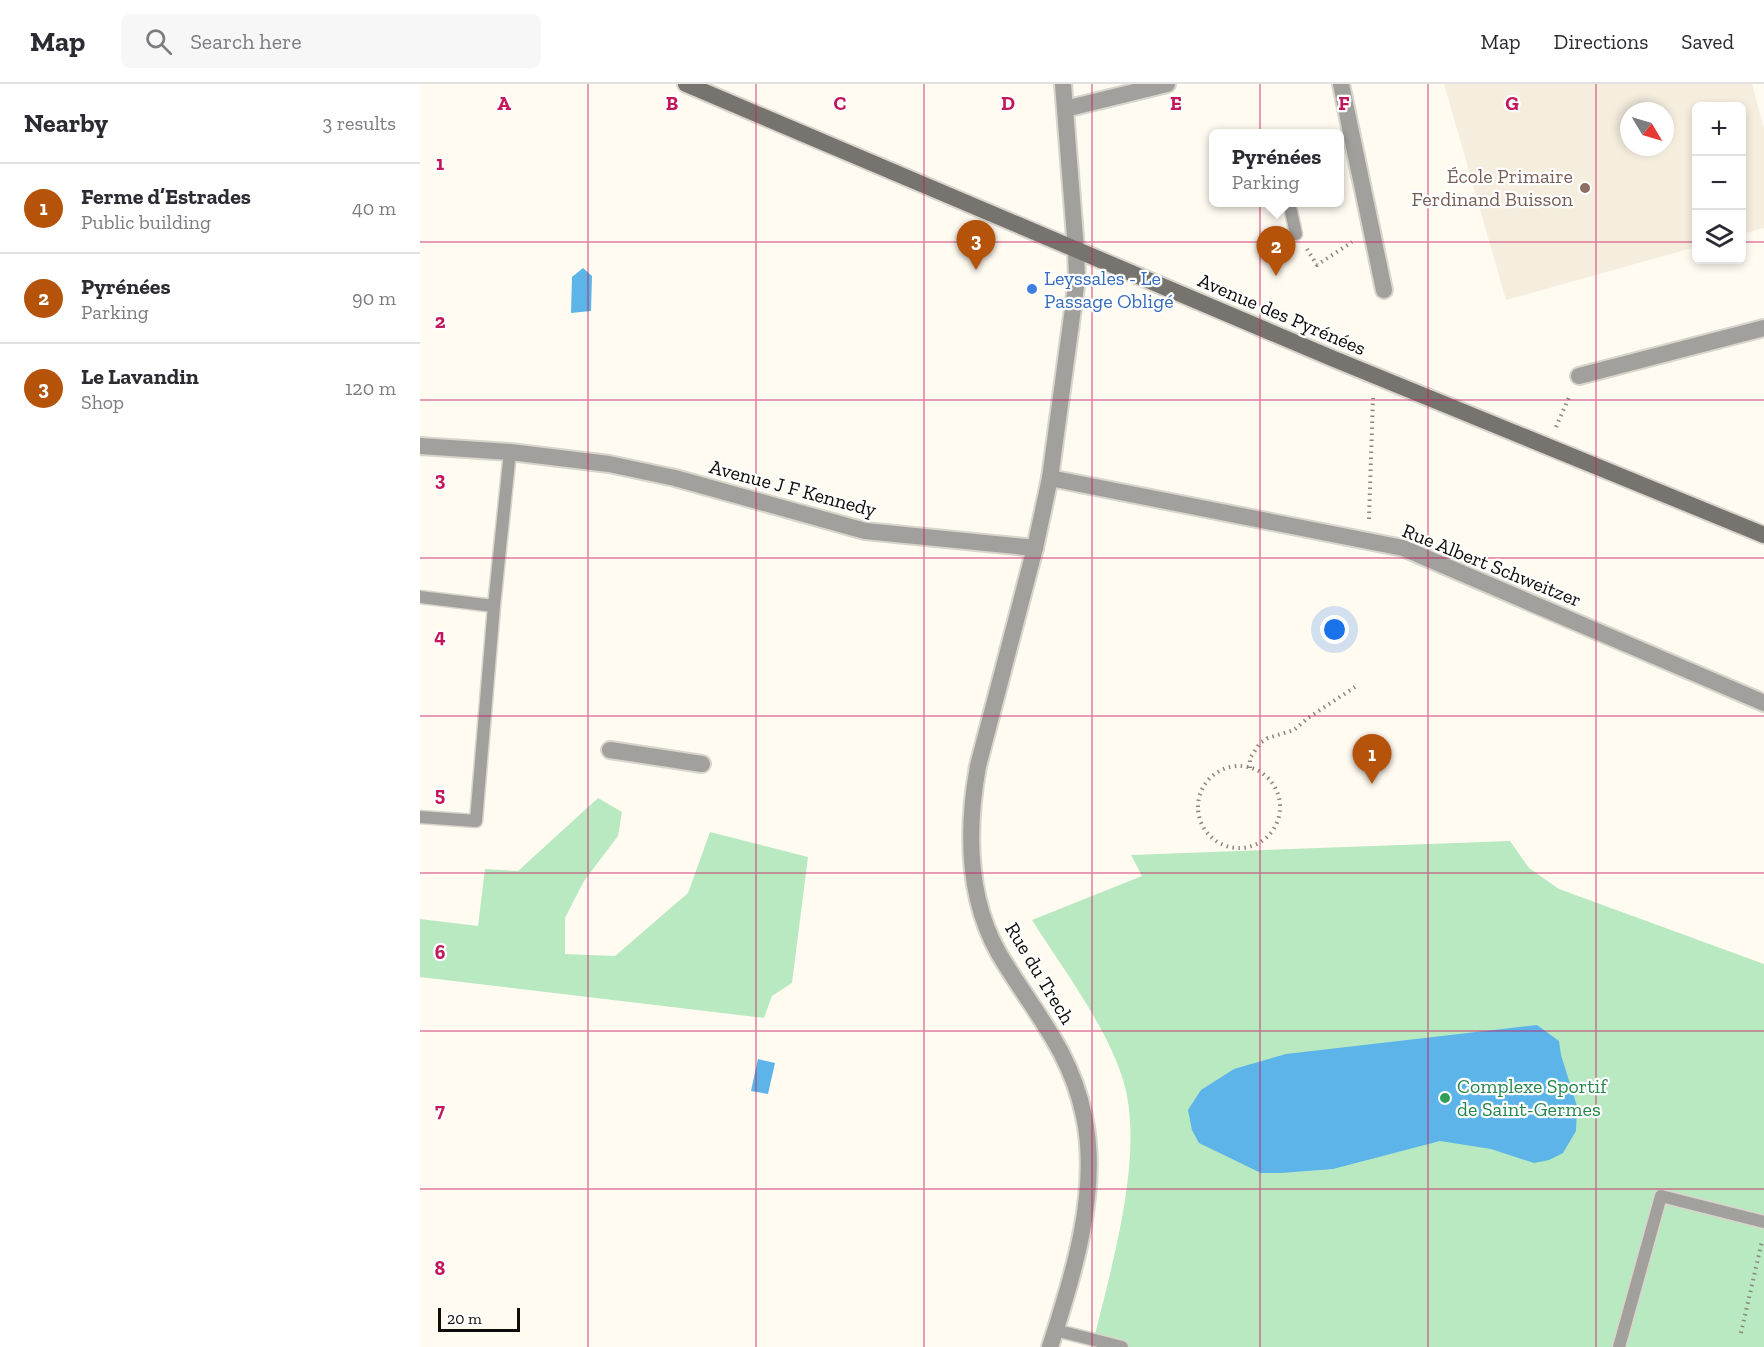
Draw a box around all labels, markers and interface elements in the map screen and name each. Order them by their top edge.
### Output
search box [121,14,541,68]
text: Map [30,25,85,58]
icon: search [142,25,175,58]
text: Search here [190,28,302,55]
text: Map [1481,29,1521,54]
text: Directions [1554,29,1648,54]
text: Saved [1681,29,1734,54]
text: A [497,91,511,115]
text: B [666,91,678,115]
text: C [834,91,847,115]
text: D [1001,91,1015,115]
text: E [1170,91,1182,115]
text: F [1338,91,1350,115]
text: G [1505,91,1519,115]
north arrow [1620,102,1674,156]
map controls [1692,102,1746,264]
button: + [1692,102,1746,156]
text: Nearby [24,107,108,139]
text: 3 results [322,111,396,135]
popup [1209,129,1344,207]
text: Pyrénées [1232,143,1321,170]
text: 1 [436,151,444,175]
button: − [1692,156,1746,210]
place label: École Primaire Ferdinand Buisson [1412,164,1574,211]
text: Parking [1232,170,1299,194]
marker: École Primaire Ferdinand Buisson [1578,181,1592,195]
text: Ferme d’Estrades [81,183,251,210]
text: 1 [39,196,48,220]
text: 40 m [352,196,396,220]
text: Public building [81,210,211,234]
button: layers [1692,210,1746,264]
pin: 3 [956,220,996,270]
pin: 2 [1256,226,1296,276]
place label: Leyssales - Le Passage Obligé [1044,266,1174,313]
street label: Avenue des Pyrénées [1194,268,1370,360]
text: Pyrénées [81,273,171,300]
marker: Leyssales - Le Passage Obligé [1025,282,1039,296]
text: 2 [38,286,49,310]
text: 90 m [352,286,396,310]
text: Parking [81,300,149,324]
text: 2 [435,309,446,333]
text: Le Lavandin [81,363,199,390]
text: 3 [38,376,49,400]
text: 120 m [345,376,396,400]
text: Shop [81,390,124,414]
street label: Avenue J F Kennedy [707,454,880,522]
text: 3 [435,467,446,491]
street label: Rue Albert Schweitzer [1399,518,1585,612]
your location [1320,615,1349,644]
text: 4 [434,624,446,648]
pin: 1 [1352,734,1392,784]
text: 5 [435,782,445,806]
street label: Rue du Trech [1000,918,1080,1029]
text: 6 [435,940,446,964]
place label: Complexe Sportif de Saint-Germes [1457,1074,1608,1121]
marker: Complexe Sportif de Saint-Germes [1438,1091,1452,1105]
text: 7 [435,1098,445,1122]
text: 8 [435,1256,446,1280]
scale bar [438,1305,520,1332]
text: 20 m [447,1309,482,1328]

